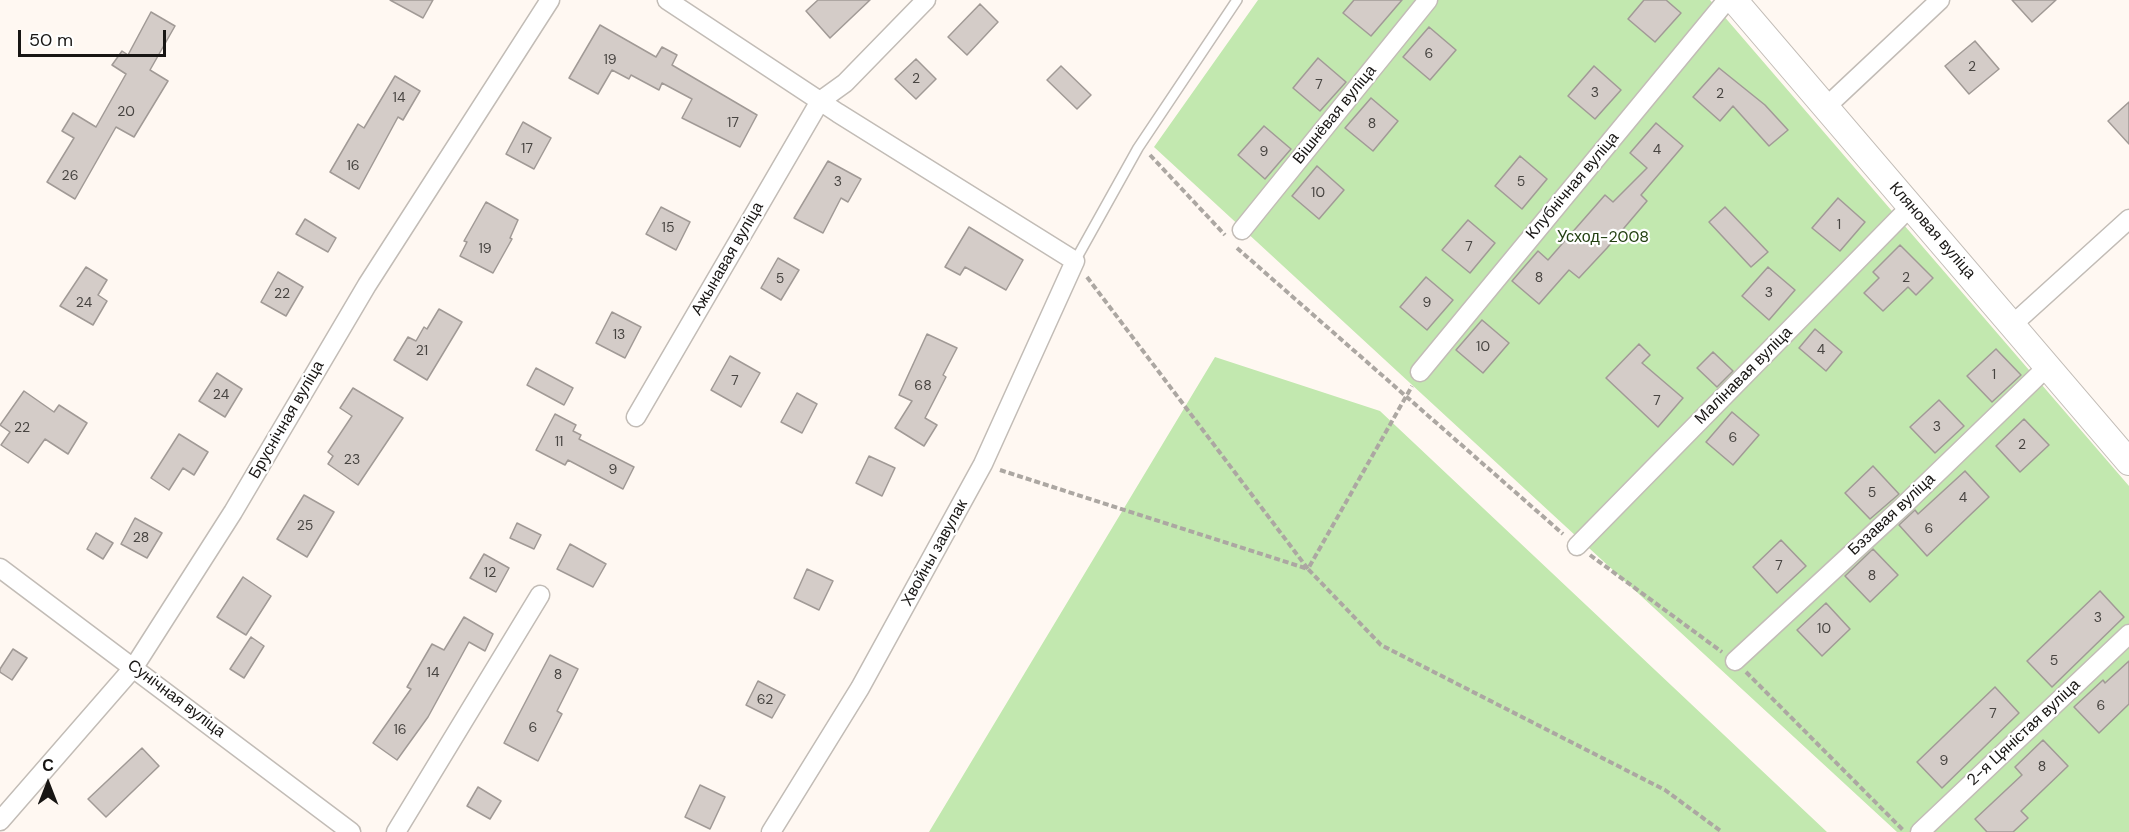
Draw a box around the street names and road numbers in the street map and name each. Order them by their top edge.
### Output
street label: Вішнёвая вуліца [1289,62,1381,168]
street label: Клубнічная вуліца [1523,128,1623,244]
street label: Кляновая вуліца [1885,179,1979,283]
street label: Ажынавая вуліца [688,199,768,319]
street label: Малінавая вуліца [1691,323,1797,429]
street label: Бруснічная вуліца [245,358,329,482]
street label: Бэзавая вуліца [1845,470,1939,560]
street label: Хвойны завулак [898,496,972,610]
street label: Сунічная вуліца [123,656,229,742]
street label: 2-я Цяністая вуліца [1964,676,2084,790]

